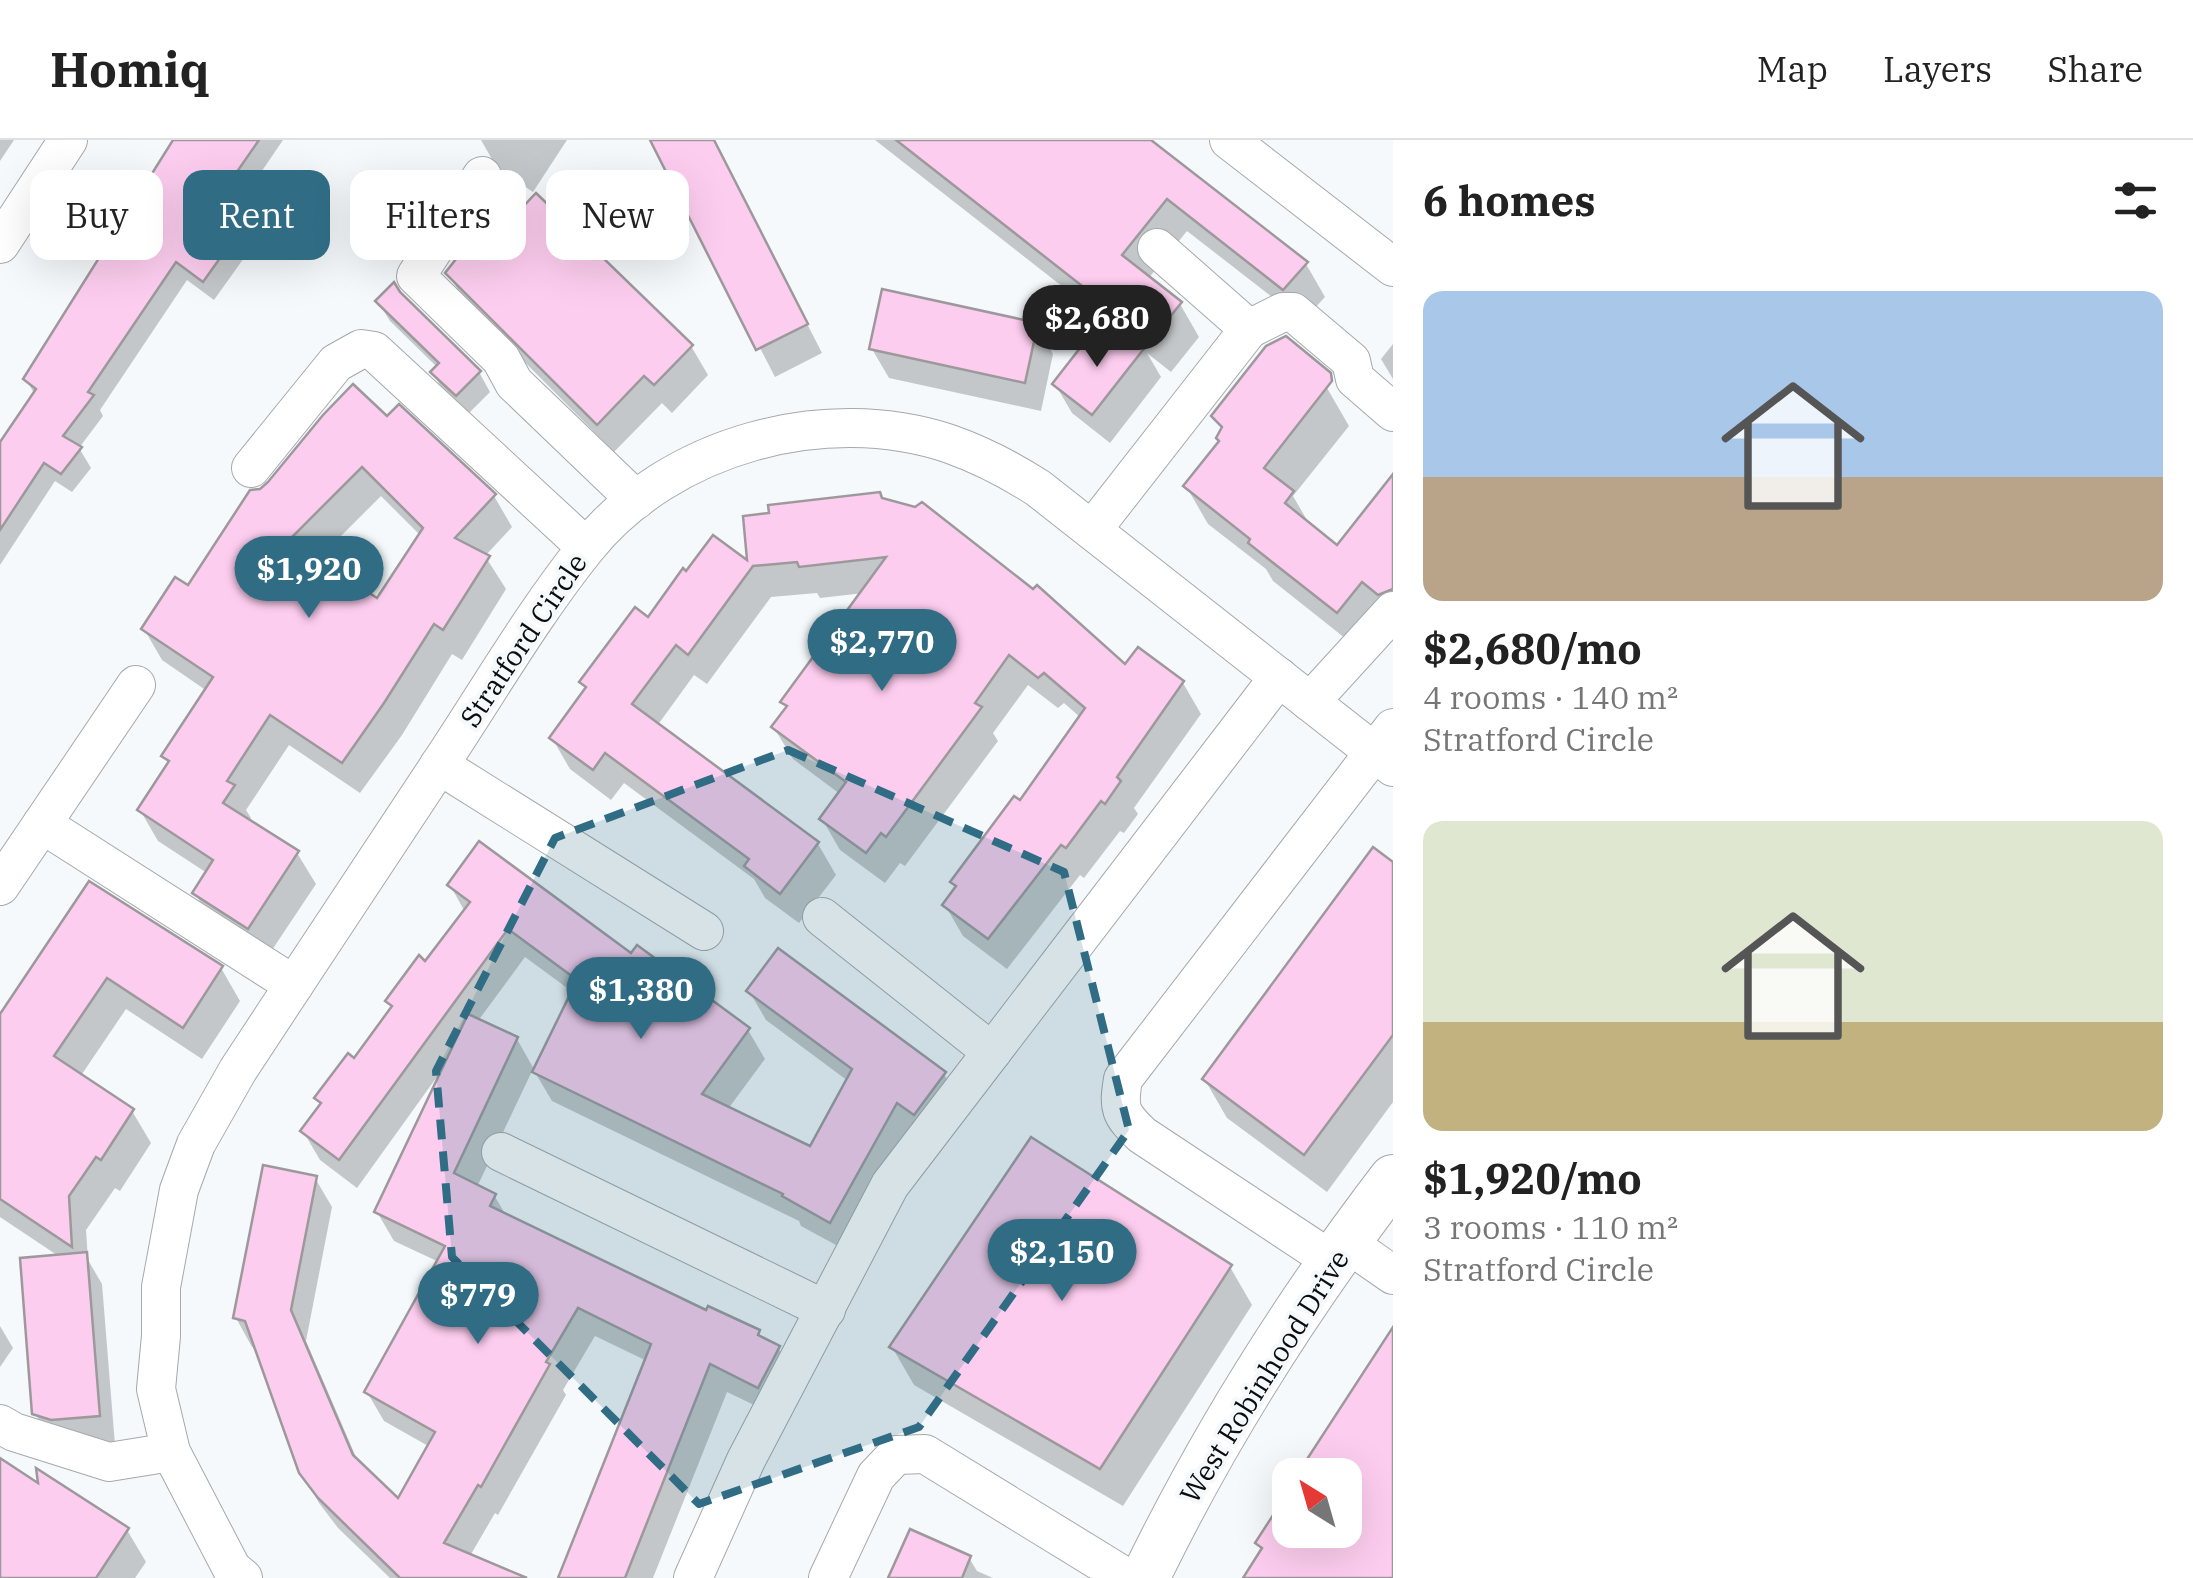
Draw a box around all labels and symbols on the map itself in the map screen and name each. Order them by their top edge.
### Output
pin: $2,680 [1016,285,1178,370]
pin: $1,920 [228,536,390,621]
street label: Stratford Circle [451,546,595,734]
pin: $2,770 [801,609,963,694]
pin: $1,380 [560,957,722,1042]
pin: $2,150 [981,1219,1143,1304]
street label: West Robinhood Drive [1171,1242,1357,1510]
pin: $779 [419,1262,537,1347]
north arrow [1272,1458,1362,1548]

